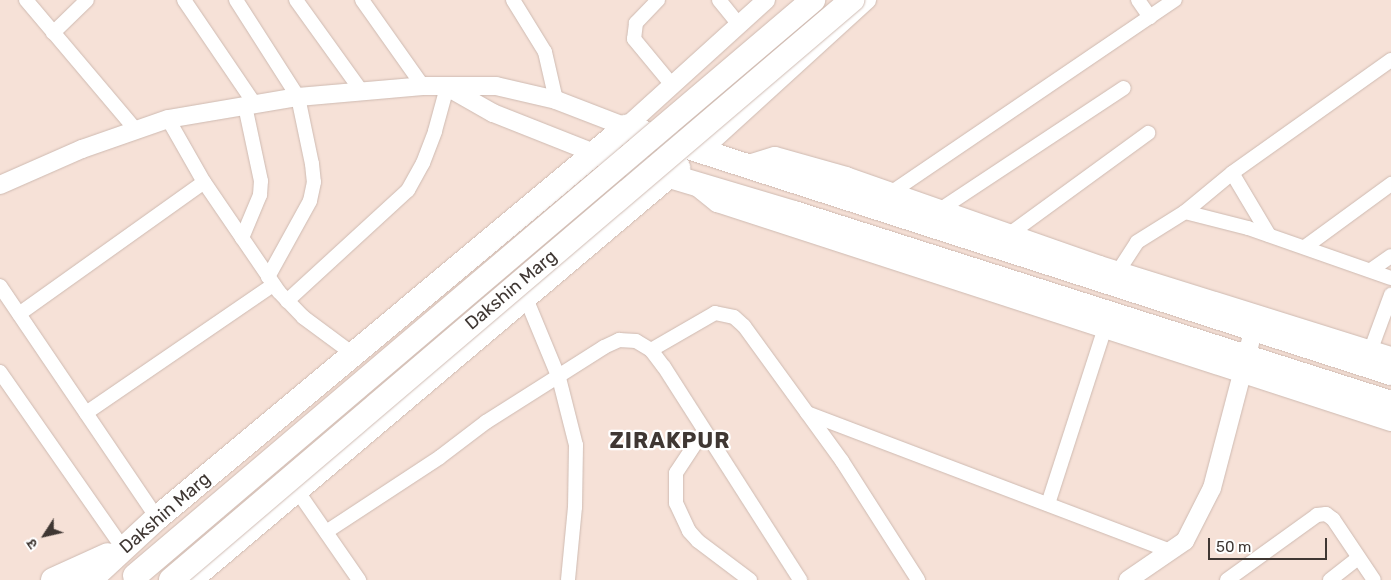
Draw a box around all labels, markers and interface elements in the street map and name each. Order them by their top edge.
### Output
street label: Dakshin Marg [461,245,561,335]
district label: ZIRAKPUR [609,428,731,454]
street label: Dakshin Marg [115,468,215,558]
north arrow [20,510,70,560]
scale bar [1211,528,1330,560]
text: उ [23,536,42,552]
text: 50 m [1216,538,1251,556]

